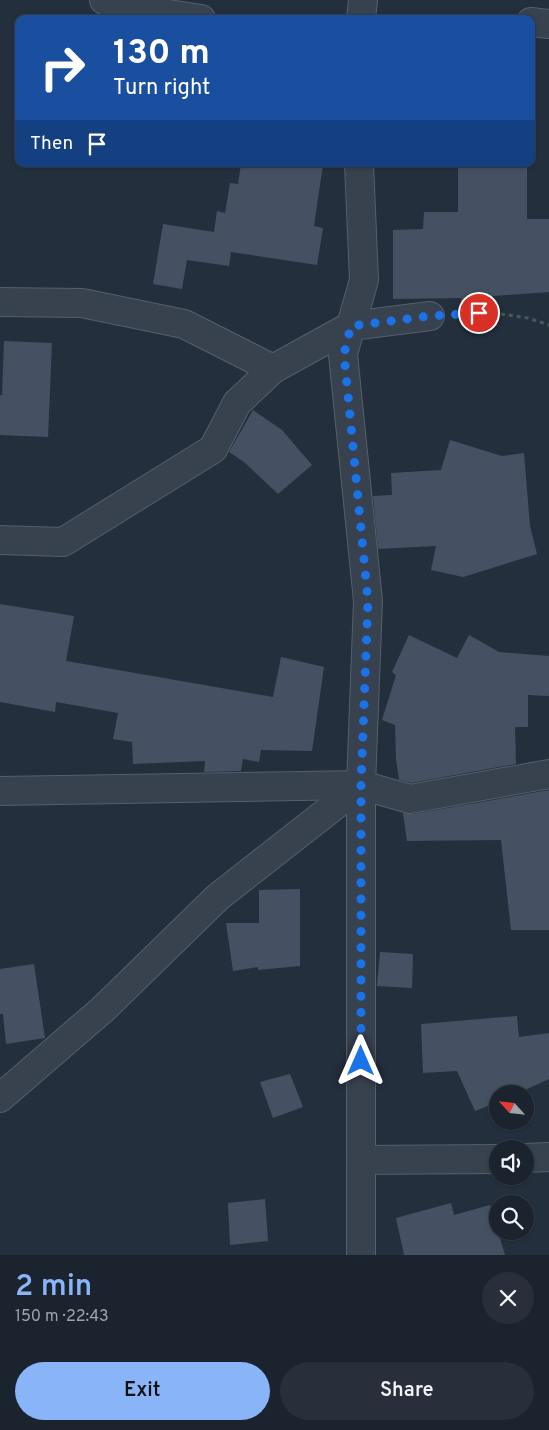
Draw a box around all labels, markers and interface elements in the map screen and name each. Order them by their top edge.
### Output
text: 130 m [113,32,210,76]
icon: right [30,35,95,100]
text: Turn right [113,75,210,102]
icon: arrive [83,130,111,158]
text: Then [30,132,73,156]
pin [458,292,500,334]
icon: arrive [465,299,493,327]
position arrow [334,1034,386,1086]
north arrow [489,1085,534,1130]
map controls [489,1085,534,1240]
button: sound [489,1140,534,1185]
button: search [489,1195,534,1240]
text: 2 min [15,1269,92,1306]
button: close [482,1272,534,1324]
text: 150 m · 22:43 [15,1307,109,1327]
button: Exit [15,1362,270,1420]
button: Share [280,1362,534,1420]

